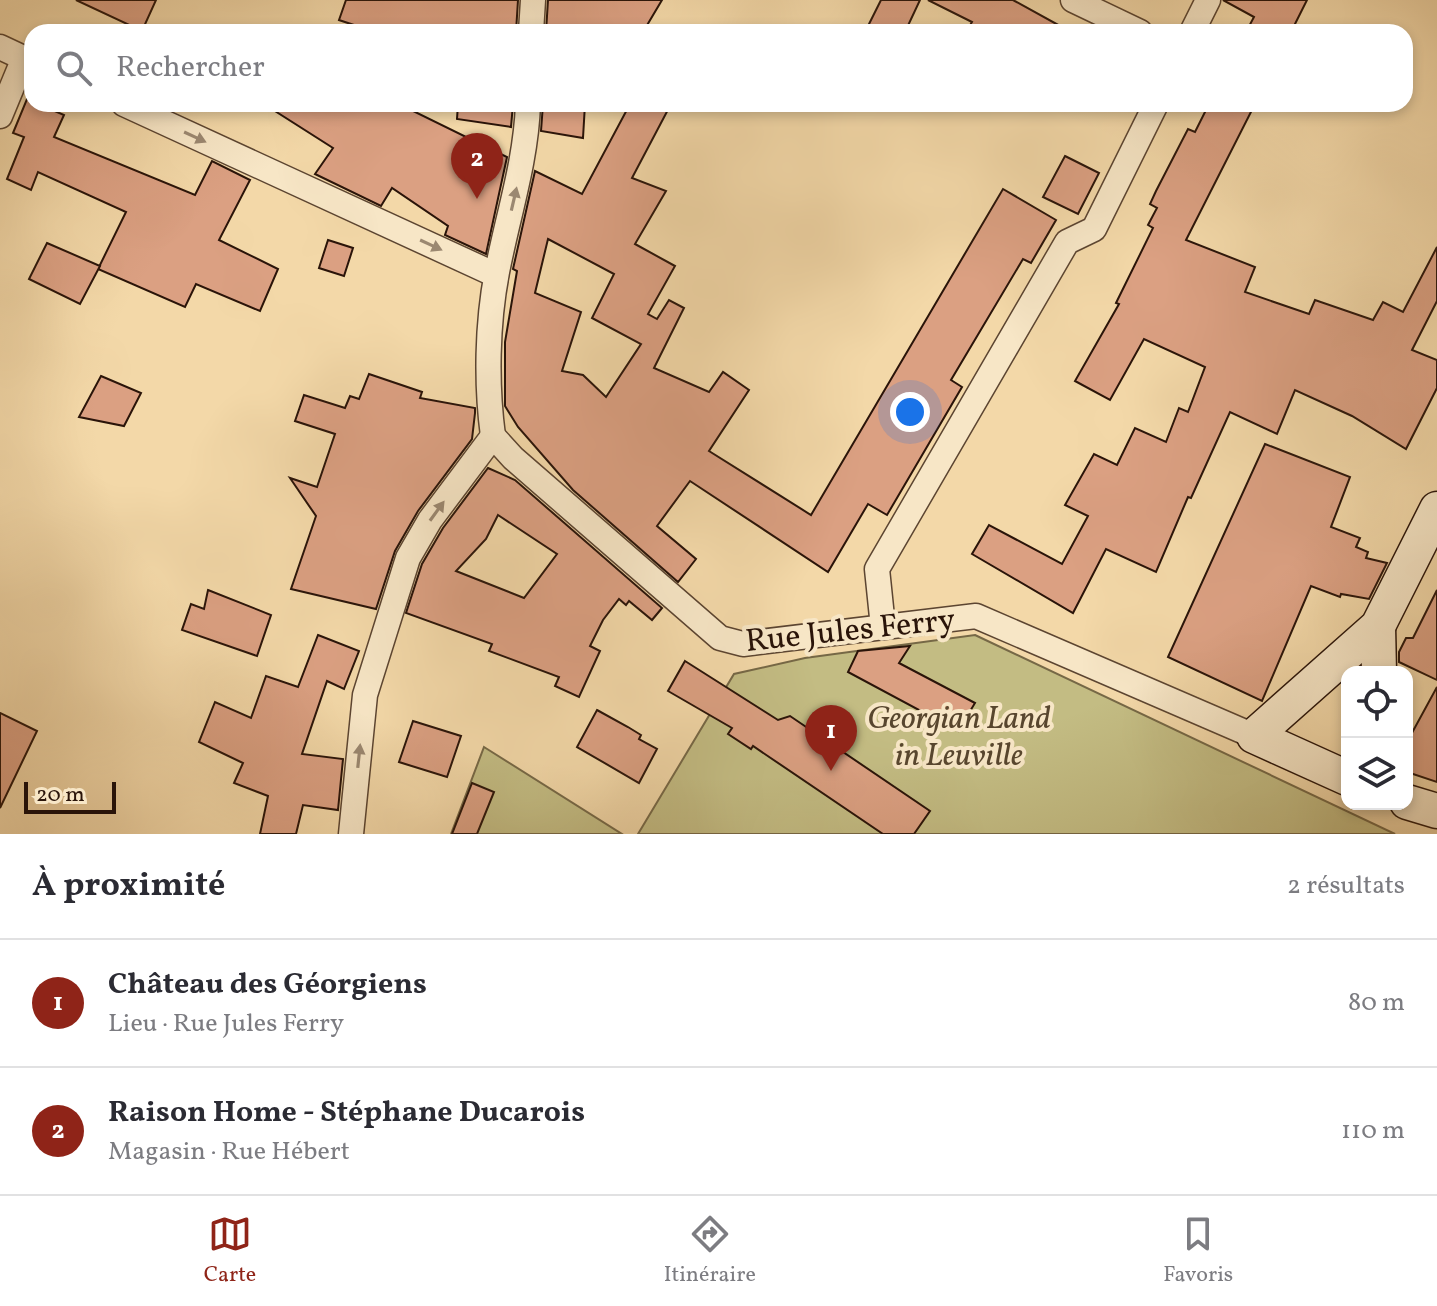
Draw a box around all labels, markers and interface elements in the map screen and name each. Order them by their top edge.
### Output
search box [24,24,1413,112]
icon: search [52,46,96,90]
text: Rechercher [116,47,265,89]
one-way arrow [183,130,207,143]
pin: 2 [451,133,503,199]
one-way arrow [509,187,521,212]
one-way arrow [419,238,443,252]
your location [890,392,930,432]
one-way arrow [428,501,444,522]
street label: Rue Jules Ferry [743,599,957,665]
map controls [1341,666,1413,810]
button: locate [1341,666,1413,738]
park label: Georgian Land in Leuville [867,698,1051,779]
pin: 1 [805,705,857,771]
button: layers [1341,738,1413,810]
one-way arrow [353,743,366,768]
scale bar [24,778,116,814]
text: 20 m [36,780,85,811]
text: À proximité [32,863,225,910]
text: 2 résultats [1287,868,1405,904]
text: Château des Géorgiens [108,964,427,1006]
text: 1 [53,985,63,1021]
text: 80 m [1348,985,1405,1021]
text: Lieu · Rue Jules Ferry [108,1006,344,1042]
text: Raison Home - Stéphane Ducarois [108,1092,585,1134]
text: 2 [51,1113,65,1149]
text: 110 m [1341,1113,1405,1149]
text: Magasin · Rue Hébert [108,1134,350,1170]
tab: Carte [204,1212,256,1291]
tab: Itinéraire [664,1212,756,1291]
tab: Favoris [1163,1212,1233,1291]

